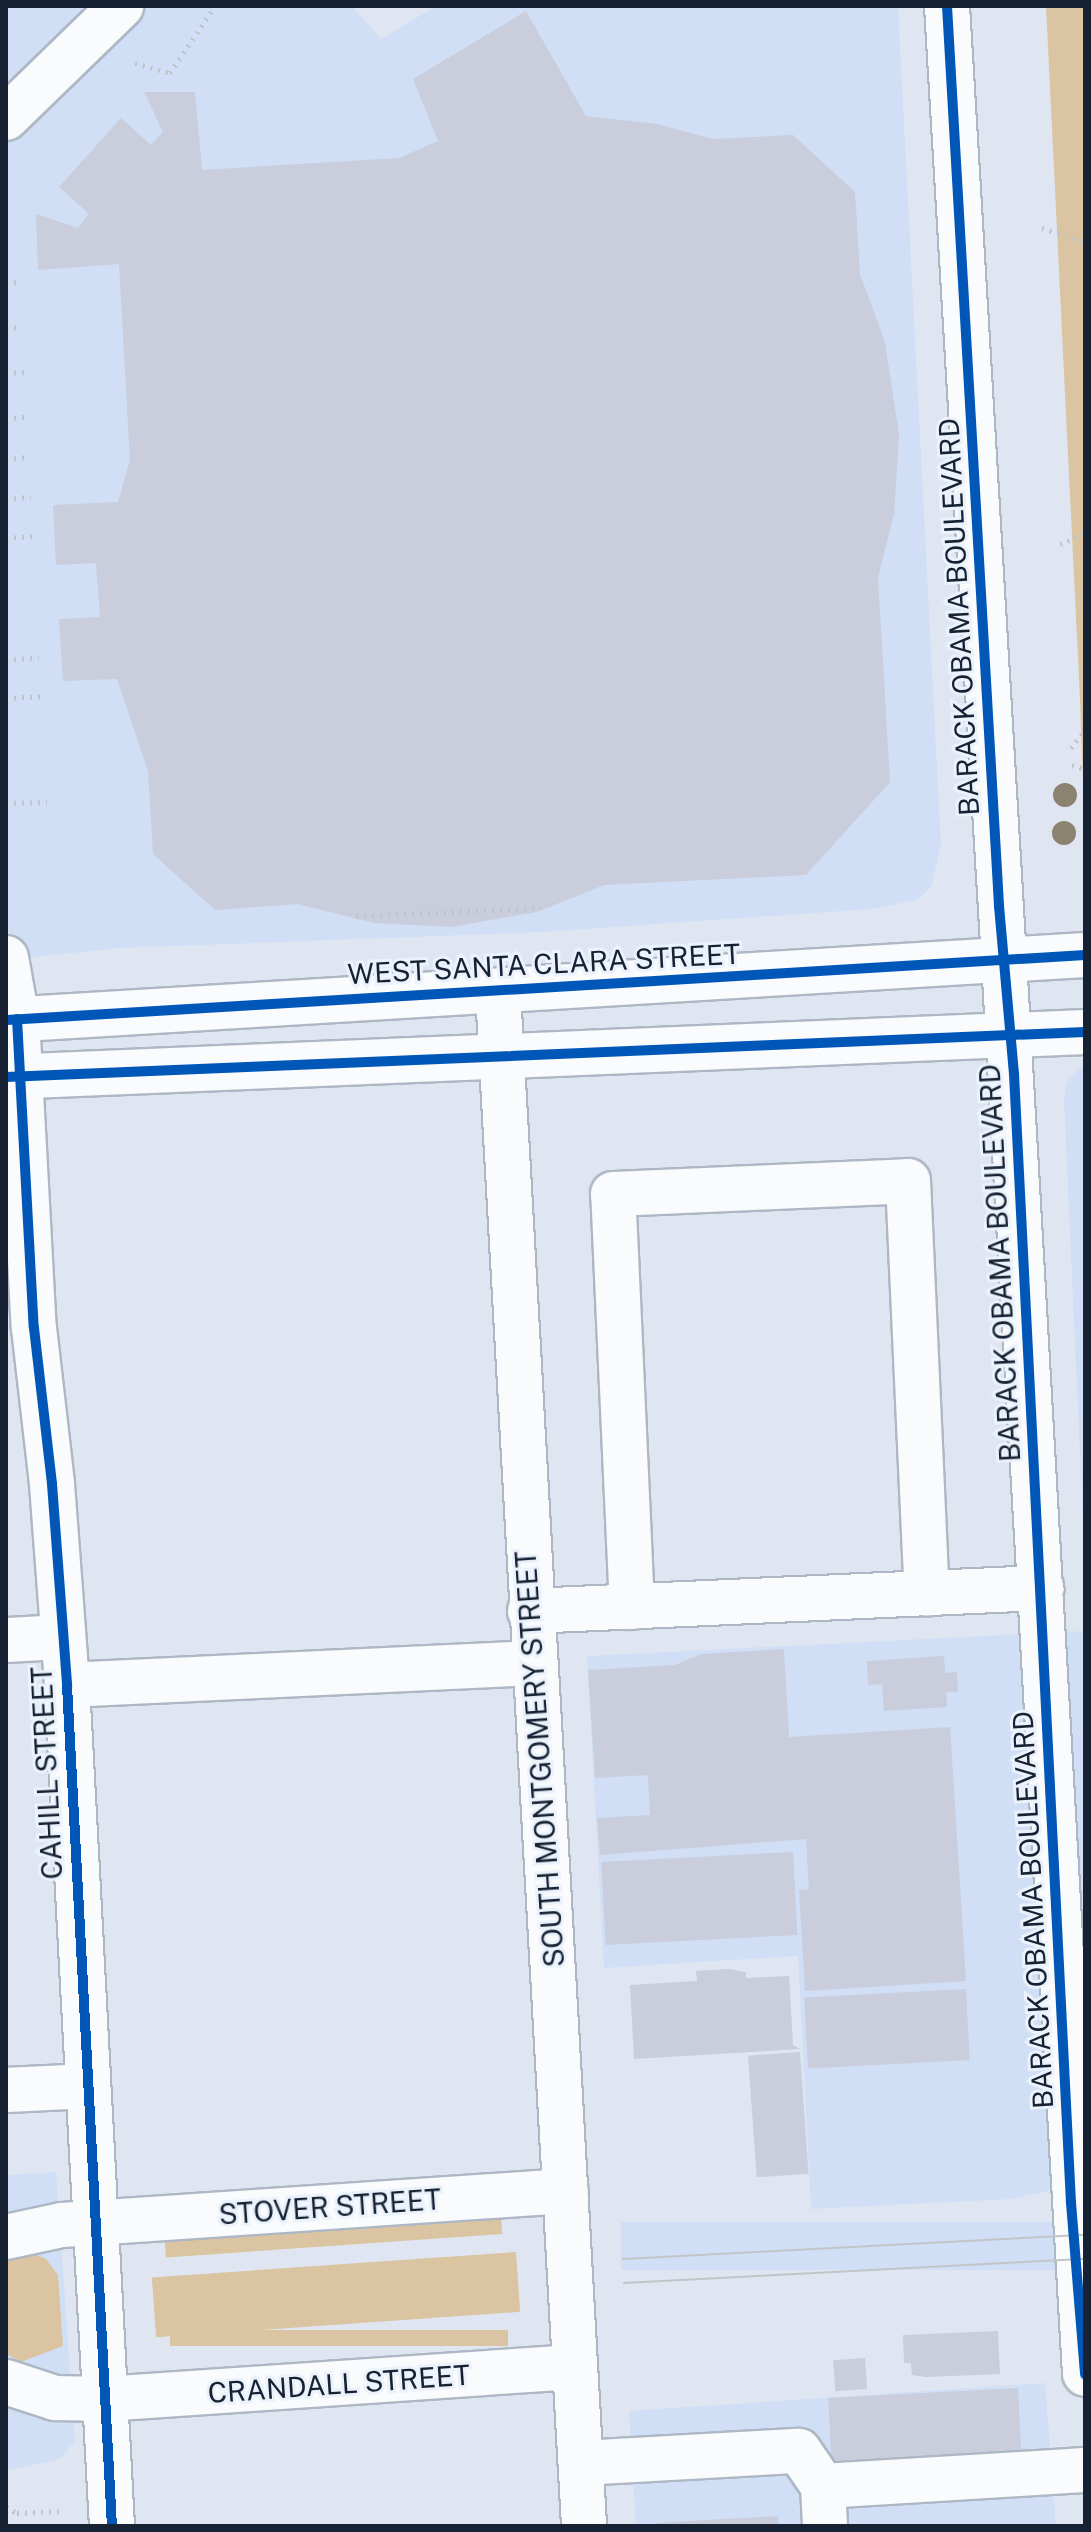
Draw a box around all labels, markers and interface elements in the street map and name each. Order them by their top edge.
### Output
street label: BARACK OBAMA BOULEVARD [932,417,986,817]
street label: WEST SANTA CLARA STREET [347,937,741,991]
street label: BARACK OBAMA BOULEVARD [973,1063,1027,1463]
street label: SOUTH MONTGOMERY STREET [509,1550,571,1968]
street label: CAHILL STREET [25,1666,69,1880]
street label: BARACK OBAMA BOULEVARD [1006,1710,1060,2110]
street label: STOVER STREET [218,2182,442,2232]
street label: CRANDALL STREET [207,2358,471,2410]

